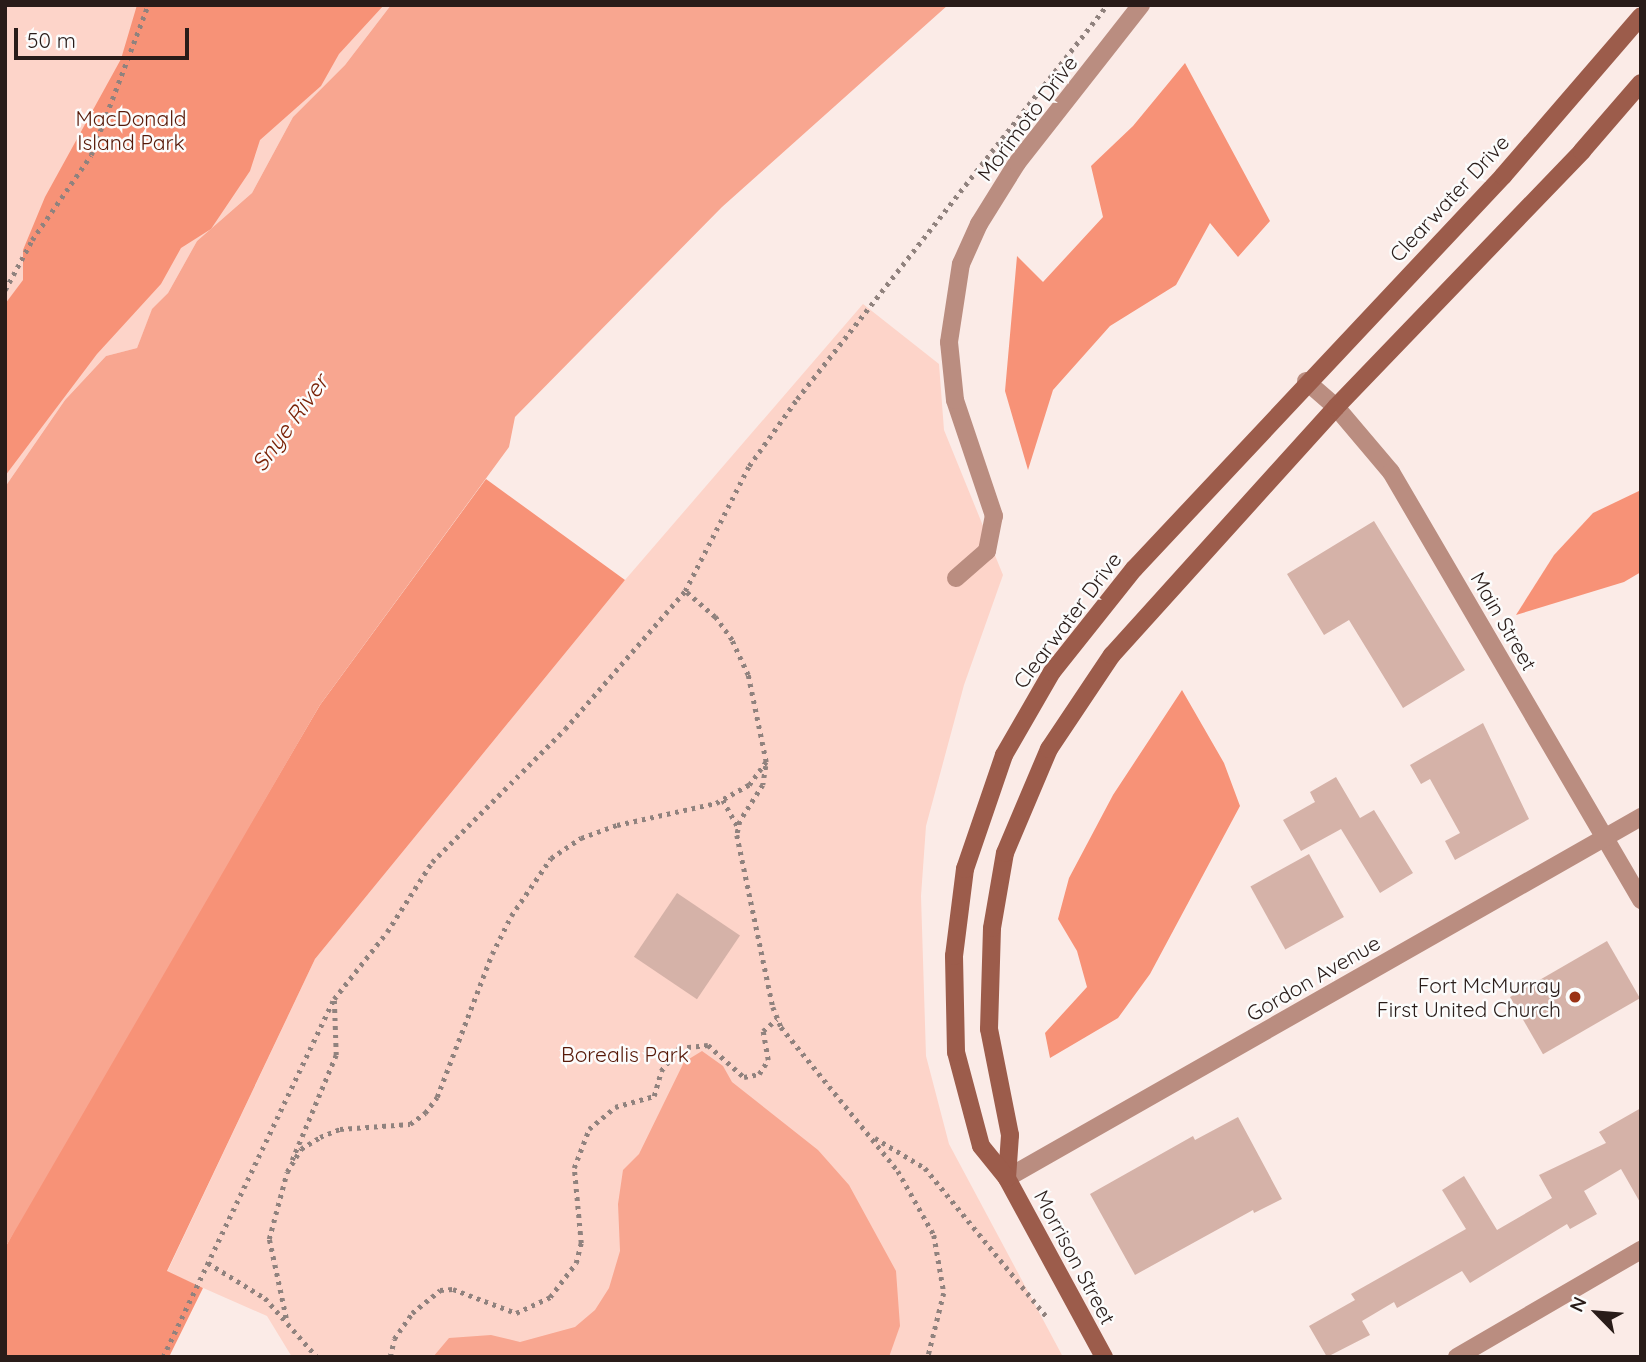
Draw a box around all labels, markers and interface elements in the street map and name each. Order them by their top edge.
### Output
scale bar [18,14,192,58]
text: 50 m [27,27,76,53]
street label: Morimoto Drive [972,50,1082,186]
park label: MacDonald Island Park [75,105,187,155]
street label: Clearwater Drive [1384,129,1514,267]
water label: Snye River [246,369,334,477]
street label: Clearwater Drive [1008,547,1126,693]
street label: Main Street [1466,567,1542,675]
street label: Gordon Avenue [1242,930,1384,1026]
place label: Fort McMurray First United Church [1377,972,1561,1022]
marker: Fort McMurray First United Church [1567,989,1583,1005]
park label: Borealis Park [561,1041,689,1067]
street label: Morrison Street [1029,1186,1121,1328]
north arrow [1562,1278,1632,1348]
text: N [1564,1293,1592,1316]

